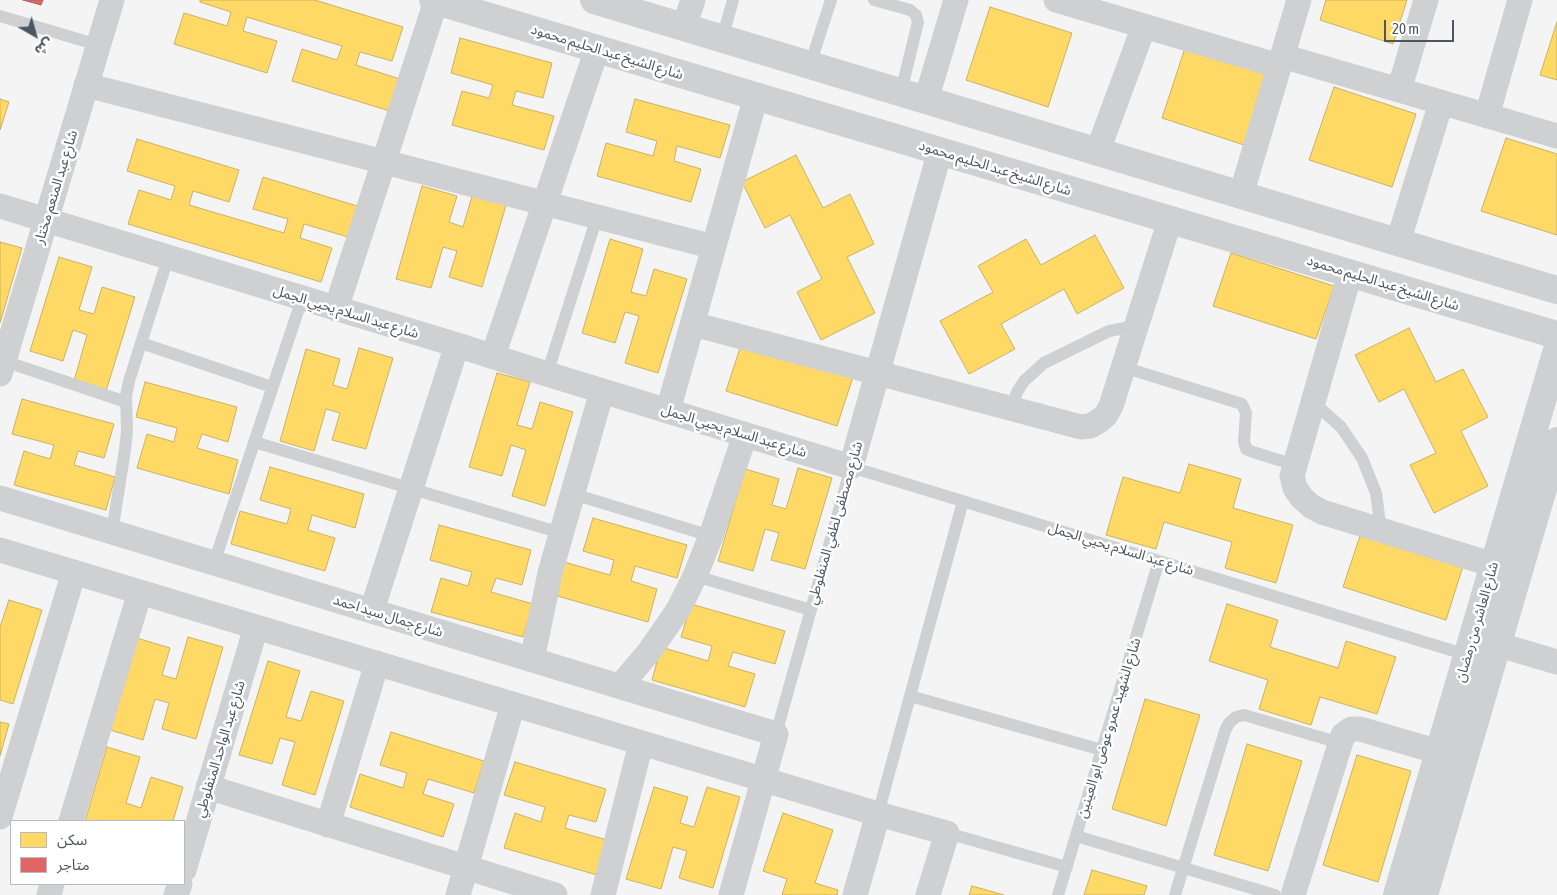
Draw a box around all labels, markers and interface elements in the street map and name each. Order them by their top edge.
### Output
north arrow [10,10,60,60]
scale bar [1387,10,1457,42]
text: 20 m [1392,20,1419,37]
street label: شارع الشيخ عبد الحليم محمود [529,21,685,83]
text: ش [32,35,57,59]
street label: شارع عبد المنعم مختار [31,128,81,246]
street label: شارع الشيخ عبد الحليم محمود [917,137,1073,199]
street label: شارع الشيخ عبد الحليم محمود [1305,252,1461,314]
street label: شارع عبد السلام يحيي الجمل [271,282,421,342]
street label: شارع عبد السلام يحيي الجمل [659,401,809,461]
street label: شارع مصطفى لطفي المنفلوطي [804,439,866,607]
street label: شارع عبد السلام يحيي الجمل [1046,519,1196,579]
street label: شارع العاشر من رمضان [1452,560,1502,684]
street label: شارع جمال سيد احمد [331,591,445,641]
street label: شارع الشهيد عمرو عوض ابو العينين [1074,636,1144,820]
street label: شارع عبد الواحد المنفلوطي [191,678,249,820]
legend [10,820,185,885]
text: سكن [57,831,87,848]
text: متاجر [57,856,90,873]

